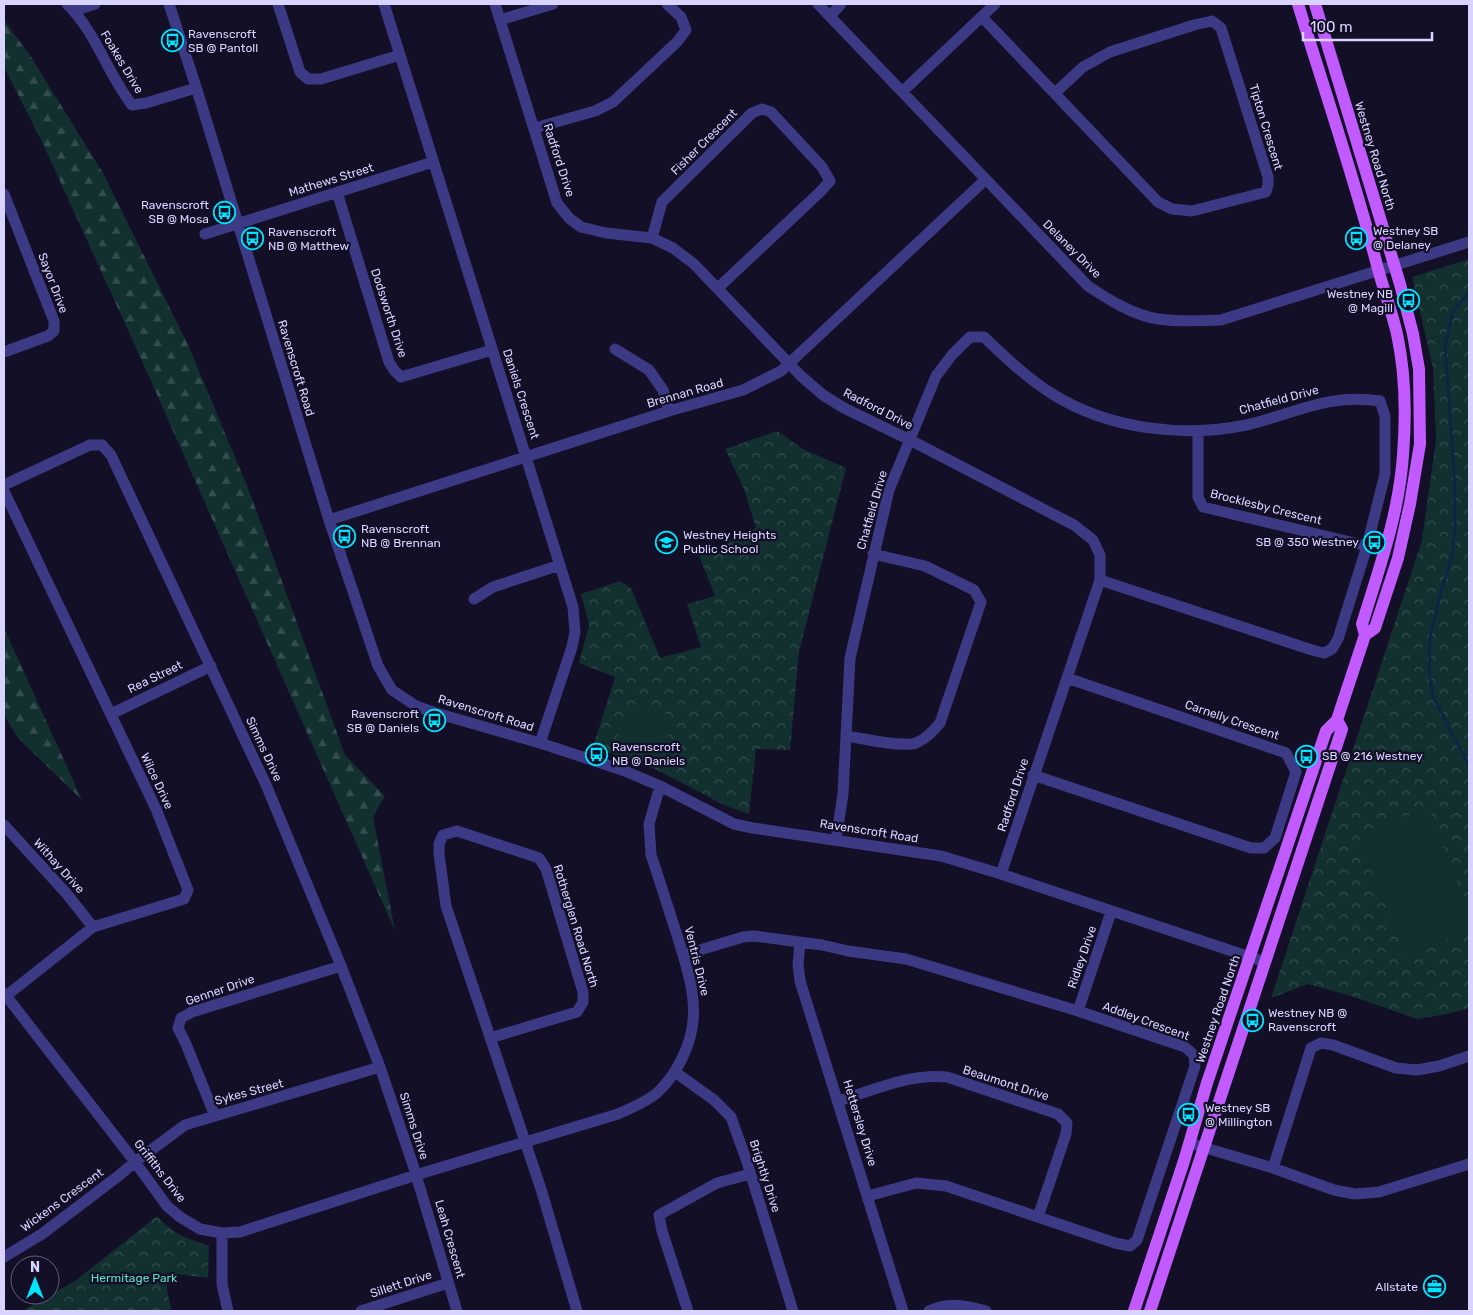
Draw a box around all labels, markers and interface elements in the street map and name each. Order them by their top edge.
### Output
scale bar [1303,10,1432,42]
text: 100 m [1310,18,1352,36]
place label: Ravenscroft SB @ Pantoll [188,27,258,55]
street label: Foakes Drive [98,28,146,96]
bus stop icon: Ravenscroft SB @ Pantoll [160,29,184,53]
street label: Tipton Crescent [1246,82,1286,172]
street label: Westney Road North [1352,100,1398,212]
street label: Fisher Crescent [668,106,740,178]
street label: Radford Drive [541,121,578,199]
street label: Mathews Street [287,160,375,200]
place label: Ravenscroft SB @ Mosa [141,198,209,226]
bus stop icon: Ravenscroft SB @ Mosa [213,200,237,224]
street label: Delaney Drive [1040,217,1104,281]
place label: Westney SB @ Delaney [1373,224,1438,252]
place label: Ravenscroft NB @ Matthew [268,225,350,253]
bus stop icon: Westney SB @ Delaney [1345,226,1369,250]
bus stop icon: Ravenscroft NB @ Matthew [240,227,264,251]
street label: Sayor Drive [35,251,71,315]
street label: Dodsworth Drive [368,267,410,360]
place label: Westney NB @ Magill [1327,287,1393,315]
bus stop icon: Westney NB @ Magill [1397,289,1421,313]
street label: Ravenscroft Road [275,318,317,418]
street label: Daniels Crescent [500,347,542,441]
street label: Brennan Road [645,375,725,411]
street label: Chatfield Drive [1238,383,1321,417]
street label: Radford Drive [841,385,915,433]
street label: Chatfield Drive [854,469,890,551]
street label: Brocklesby Crescent [1209,486,1324,528]
place label: Ravenscroft NB @ Brennan [361,522,441,550]
bus stop icon: Ravenscroft NB @ Brennan [333,524,357,548]
place label: Westney Heights Public School [683,528,776,556]
school or university icon: Westney Heights Public School [655,530,679,554]
bus stop icon: SB @ 350 Westney [1363,530,1387,554]
place label: SB @ 350 Westney [1256,535,1359,549]
street label: Rea Street [126,658,185,696]
street label: Ravenscroft Road [436,692,536,734]
street label: Carnelly Crescent [1183,697,1281,743]
place label: Ravenscroft SB @ Daniels [347,707,419,735]
bus stop icon: Ravenscroft SB @ Daniels [423,709,447,733]
street label: Simms Drive [243,714,285,784]
place label: Ravenscroft NB @ Daniels [612,740,685,768]
bus stop icon: Ravenscroft NB @ Daniels [584,742,608,766]
bus stop icon: SB @ 216 Westney [1294,744,1318,768]
place label: SB @ 216 Westney [1322,749,1423,763]
street label: Wilce Drive [138,751,176,812]
street label: Radford Drive [995,756,1032,834]
street label: Ravenscroft Road [819,816,919,846]
street label: Withay Drive [31,836,88,897]
street label: Rotherglen Road North [551,863,601,989]
street label: Ridley Drive [1065,924,1099,990]
street label: Ventris Drive [682,925,712,998]
street label: Westney Road North [1193,953,1243,1065]
street label: Genner Drive [184,972,257,1008]
street label: Addley Crescent [1101,999,1192,1043]
place label: Westney NB @ Ravenscroft [1268,1006,1347,1034]
bus stop icon: Westney NB @ Ravenscroft [1240,1008,1264,1032]
street label: Beaumont Drive [961,1062,1051,1104]
street label: Sykes Street [213,1076,285,1108]
street label: Hettersley Drive [840,1078,880,1168]
street label: Simms Drive [397,1091,432,1162]
place label: Westney SB @ Millington [1205,1101,1272,1129]
bus stop icon: Westney SB @ Millington [1177,1103,1201,1127]
street label: Griffiths Drive [131,1137,189,1205]
street label: Brightly Drive [747,1138,783,1214]
street label: Wickens Crescent [18,1165,106,1235]
street label: Leah Crescent [432,1198,468,1280]
north arrow [10,1255,60,1305]
text: N [30,1259,40,1276]
street label: Sillett Drive [368,1267,434,1301]
park label: Hermitage Park [91,1271,178,1285]
office icon: Allstate [1422,1275,1446,1299]
place label: Allstate [1375,1280,1418,1294]

